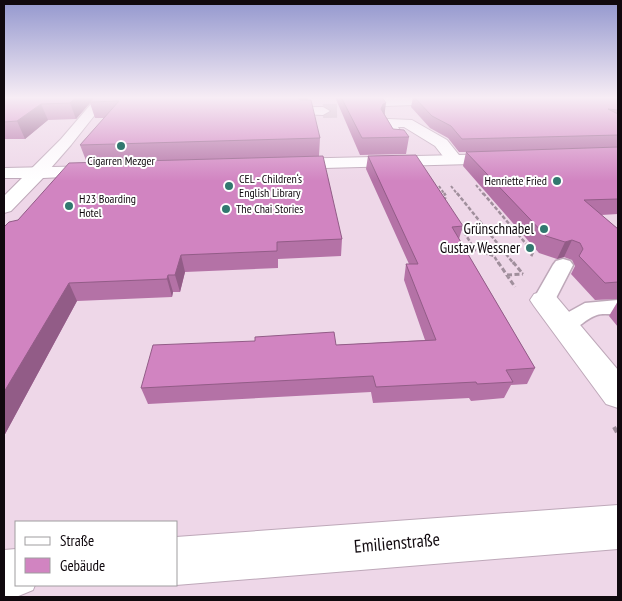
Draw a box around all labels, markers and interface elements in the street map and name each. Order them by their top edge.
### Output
marker: Cigarren Mezger [115,140,127,152]
place label: Cigarren Mezger [87,153,155,168]
place label: CEL - Children‘s English Library [239,171,302,200]
place label: Henriette Fried [484,173,547,188]
marker: Henriette Fried [551,175,563,187]
marker: CEL - Children‘s English Library [223,180,235,192]
place label: H23 Boarding Hotel [79,191,136,220]
marker: H23 Boarding Hotel [63,200,75,212]
place label: The Chai Stories [236,201,303,216]
marker: The Chai Stories [220,203,232,215]
place label: Grünschnabel [464,219,534,238]
marker: Grünschnabel [538,223,550,235]
place label: Gustav Wessner [440,238,521,257]
marker: Gustav Wessner [524,242,536,254]
legend [15,521,178,586]
street label: Emilienstraße [353,527,441,558]
text: Straße [60,531,94,550]
text: Gebäude [60,556,105,575]

